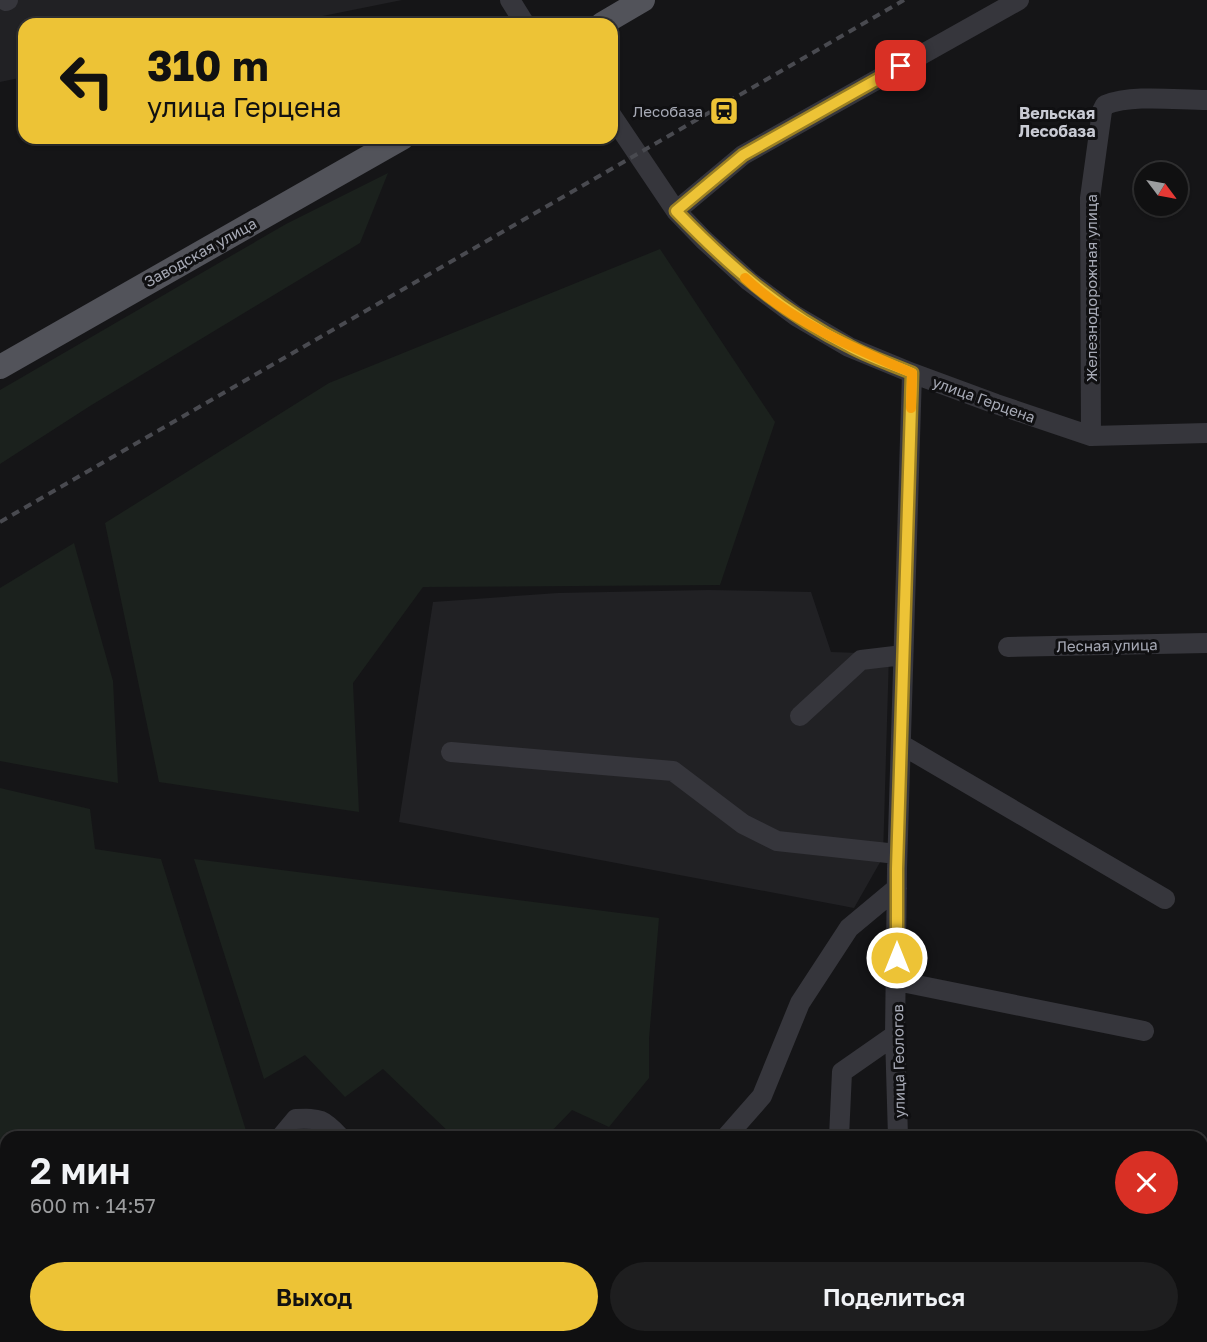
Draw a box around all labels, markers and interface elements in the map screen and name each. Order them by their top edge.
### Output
text: 310 m [147,40,269,90]
pin [875,40,926,91]
icon: left [48,42,126,120]
icon: arrive [884,49,917,82]
text: улица Герцена [147,91,341,123]
station icon: Лесобаза [708,95,740,127]
place label: Лесобаза [633,102,703,120]
district label: Вельская Лесобаза [1018,103,1096,141]
north arrow [1134,162,1188,216]
map controls [1134,162,1188,216]
street label: Железнодорожная улица [1082,194,1100,382]
street label: Заводская улица [141,214,259,290]
street label: улица Герцена [930,372,1038,426]
street label: Лесная улица [1056,635,1158,655]
position arrow [865,926,929,990]
street label: улица Геологов [888,1004,908,1118]
text: 2 мин [30,1149,130,1192]
button: close [1115,1151,1178,1214]
text: 600 m · 14:57 [30,1193,156,1217]
button: Выход [30,1262,598,1331]
button: Поделиться [610,1262,1178,1331]

